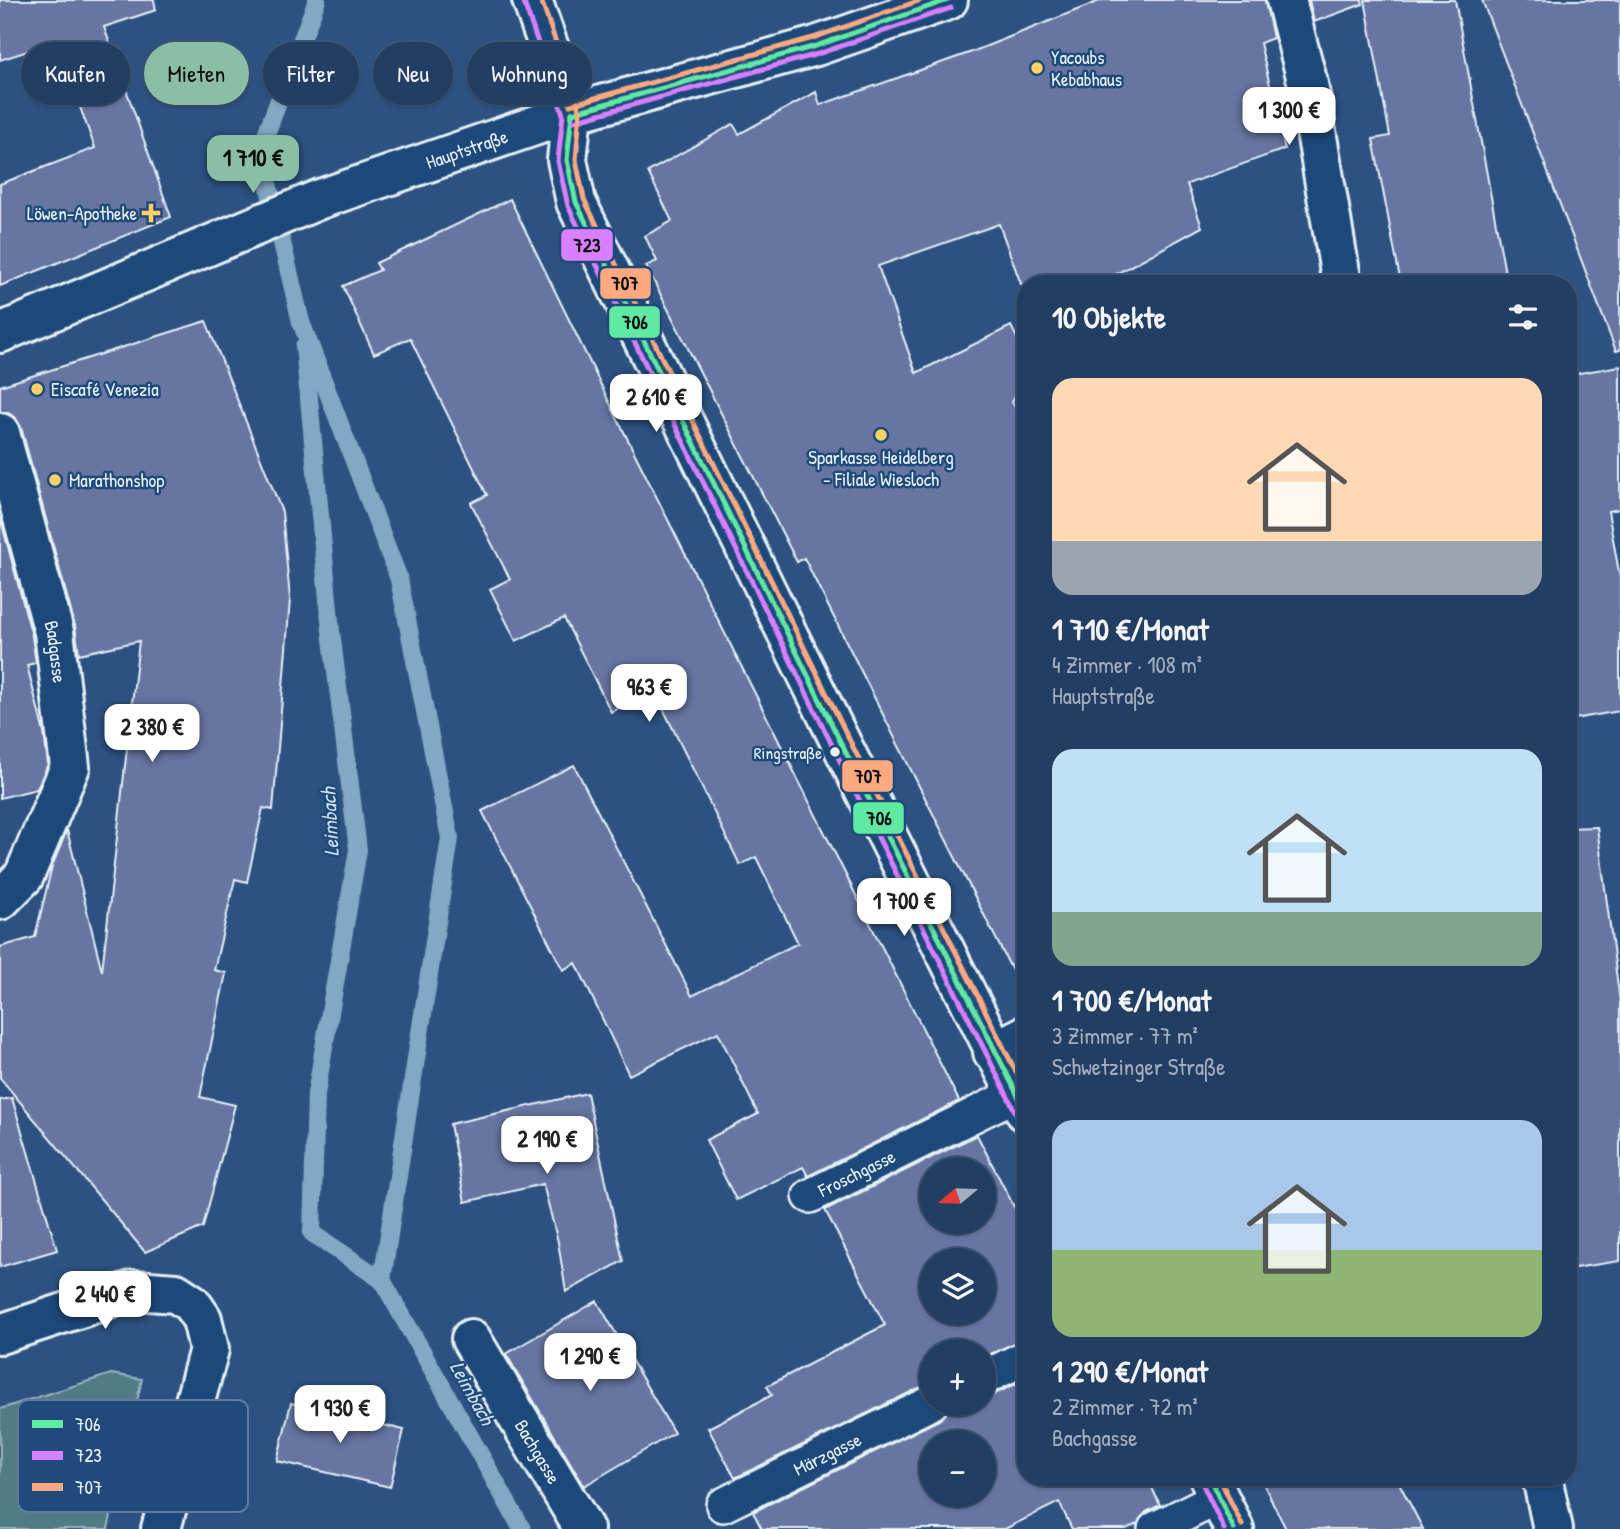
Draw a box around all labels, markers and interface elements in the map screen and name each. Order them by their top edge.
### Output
chip: Kaufen [21,42,130,105]
chip: Mieten [144,42,249,105]
chip: Filter [263,42,359,105]
chip: Neu [373,42,453,105]
chip: Wohnung [467,42,592,105]
place label: Yacoubs Kebabhaus [1051,44,1122,92]
marker: Yacoubs Kebabhaus [1029,60,1045,76]
pin: 1 300 € [1224,88,1354,147]
text: 1 300 € [1259,94,1319,125]
street label: Hauptstraße [422,123,512,175]
pin: 1 710 € [188,136,318,195]
text: 1 710 € [223,142,283,173]
place label: Löwen-Apotheke [27,200,137,226]
marker: Löwen-Apotheke [143,205,159,221]
line badge: 723 [560,228,614,262]
text: 723 [573,232,601,258]
line badge: 707 [599,267,652,300]
text: 707 [610,270,639,296]
text: 10 Objekte [1052,297,1166,337]
icon: filters [1504,298,1542,336]
line badge: 706 [608,305,661,339]
text: 706 [621,309,648,335]
pin: 2 610 € [591,374,721,434]
place label: Eiscafé Venezia [51,376,159,402]
marker: Eiscafé Venezia [29,381,45,397]
text: 2 610 € [626,381,686,412]
icon: home [1234,424,1360,550]
marker: Sparkasse Heidelberg - Filiale Wiesloch [873,427,889,443]
place label: Sparkasse Heidelberg - Filiale Wiesloch [808,444,954,492]
place label: Marathonshop [69,467,164,493]
marker: Marathonshop [47,472,63,488]
text: 1 710 €/Monat [1052,609,1209,649]
street label: Badgasse [38,617,73,685]
text: 4 Zimmer · 108 m² [1052,649,1202,680]
pin: 963 € [600,664,698,724]
text: 963 € [627,671,671,702]
text: Hauptstraße [1052,680,1155,711]
pin: 2 380 € [87,704,217,764]
text: 2 380 € [121,711,183,742]
place label: Ringstraße [754,741,822,764]
marker: Ringstraße [828,745,842,759]
line badge: 707 [841,759,894,793]
text: 707 [853,763,882,789]
water label: Leimbach [313,786,346,857]
icon: home [1234,795,1360,921]
line badge: 706 [852,801,905,835]
text: 706 [865,805,892,831]
pin: 1 700 € [839,878,969,938]
text: 1 700 € [873,885,935,916]
text: 1 700 €/Monat [1052,980,1211,1020]
text: 3 Zimmer · 77 m² [1052,1020,1198,1051]
text: Schwetzinger Straße [1052,1051,1225,1082]
pin: 2 190 € [482,1116,612,1176]
text: 2 190 € [517,1123,577,1154]
street label: Froschgasse [813,1143,900,1203]
north arrow [919,1157,996,1234]
map controls [919,1157,996,1507]
icon: home [1234,1166,1360,1292]
button: layers [919,1248,996,1325]
pin: 2 440 € [40,1272,170,1331]
text: 2 440 € [75,1278,135,1309]
pin: 1 290 € [525,1334,655,1393]
button: + [919,1339,996,1416]
text: 1 290 € [560,1340,620,1371]
text: 1 290 €/Monat [1052,1351,1208,1391]
water label: Leimbach [443,1356,502,1431]
pin: 1 930 € [275,1386,405,1445]
text: 2 Zimmer · 72 m² [1052,1391,1198,1422]
text: 1 930 € [310,1392,370,1423]
legend [18,1400,248,1512]
text: 706 [75,1411,101,1437]
street label: Bachgasse [509,1415,567,1489]
text: Bachgasse [1052,1422,1137,1453]
street label: Märzgasse [789,1426,866,1482]
button: − [919,1430,996,1507]
text: 723 [75,1442,102,1468]
text: 707 [75,1474,102,1500]

